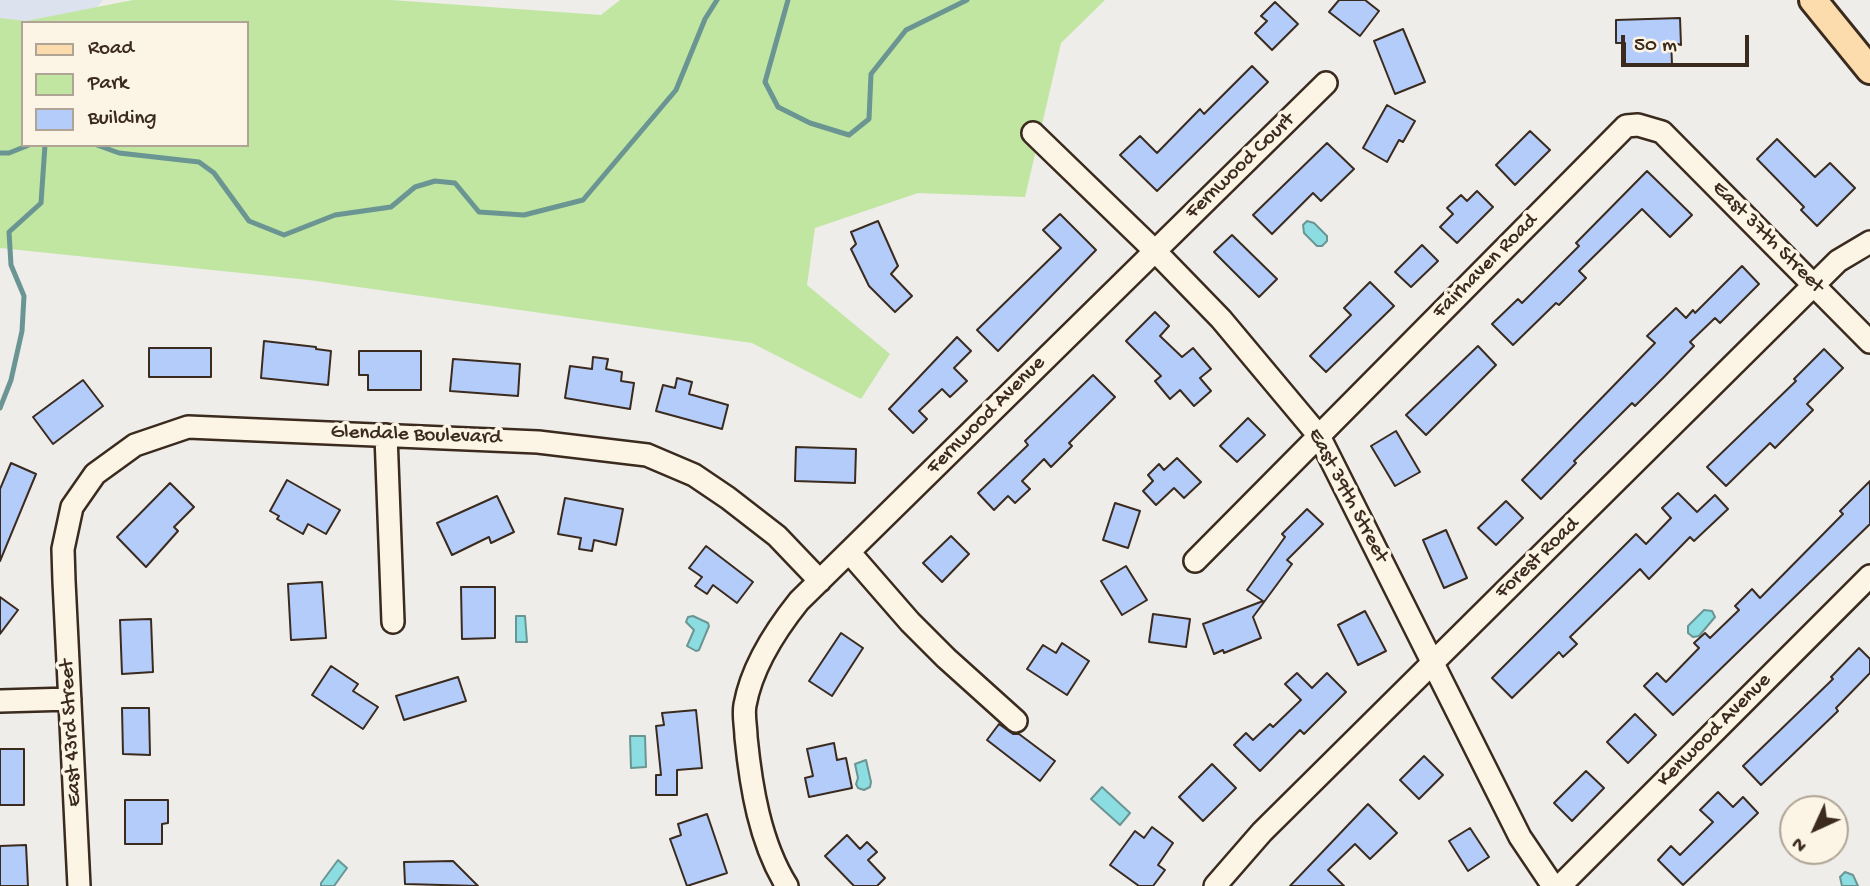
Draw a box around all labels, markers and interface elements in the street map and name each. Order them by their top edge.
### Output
legend [21,21,248,147]
scale bar [1625,21,1753,65]
text: 50 m [1634,34,1677,59]
text: Road [88,37,134,62]
text: Park [88,72,128,97]
text: Building [88,107,157,132]
street label: Fernwood Court [1181,108,1301,226]
street label: East 37th Street [1706,177,1828,299]
street label: Fairhaven Road [1428,209,1544,325]
street label: Fernwood Avenue [922,351,1052,481]
street label: Glendale Boulevard [330,420,502,452]
street label: East 39th Street [1301,425,1393,567]
street label: Forest Road [1491,513,1585,605]
street label: East 43rd Street [56,659,88,807]
street label: Kenwood Avenue [1653,669,1777,793]
north arrow [1779,795,1849,865]
text: N [1788,831,1813,856]

